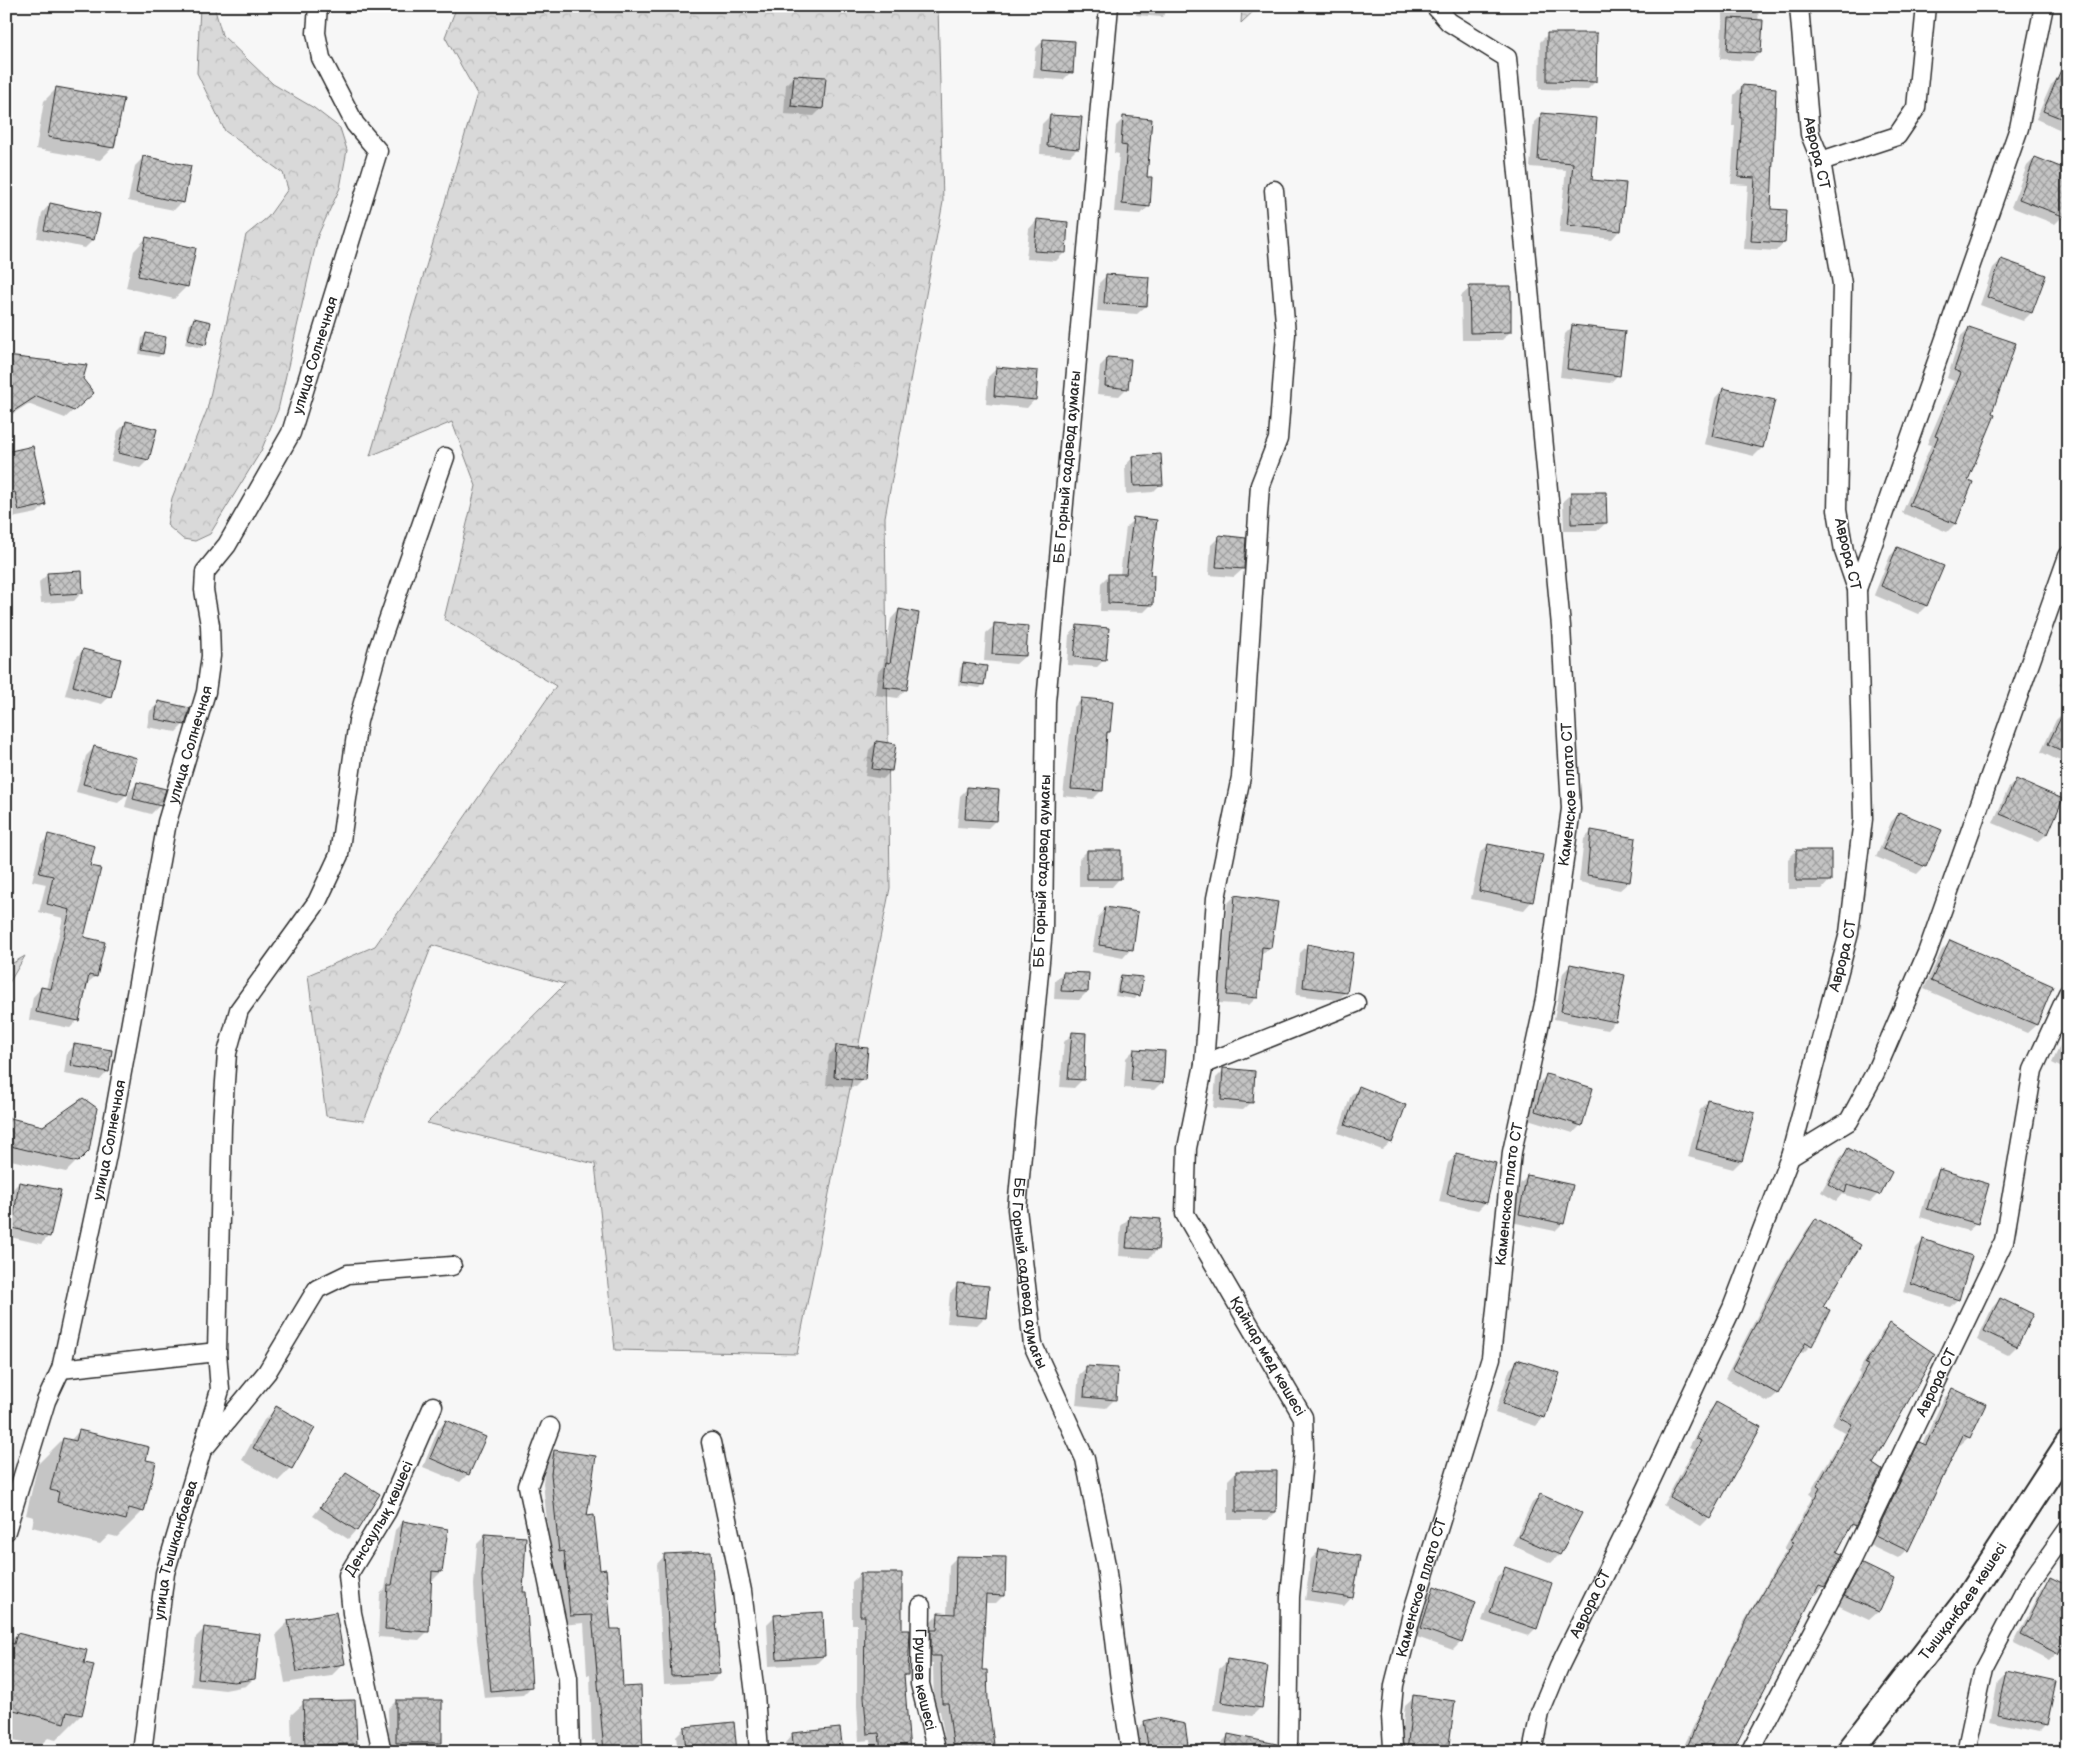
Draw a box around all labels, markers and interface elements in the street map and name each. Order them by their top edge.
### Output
street label: Аврора СТ [1799,114,1834,191]
street label: улица Солнечная [288,294,343,417]
street label: ББ Горный садовод аумағы [1050,370,1085,564]
street label: Аврора СТ [1830,515,1865,592]
street label: улица Солнечная [164,685,217,806]
street label: Каменское плато СТ [1554,722,1581,868]
street label: ББ Горный садовод аумағы [1030,774,1055,968]
street label: Аврора СТ [1825,918,1861,995]
street label: улица Солнечная [89,1078,130,1202]
street label: Каменское плато СТ [1491,1121,1528,1267]
street label: ББ Горный садовод аумағы [1007,1176,1052,1372]
street label: Қайнар мед көшесі [1225,1293,1309,1420]
street label: Аврора СТ [1912,1345,1961,1421]
street label: Денсаулық көшесі [340,1458,418,1580]
street label: улица Тышканбаева [150,1478,202,1621]
street label: Каменское плато СТ [1392,1516,1451,1660]
street label: Тышқанбаев көшесі [1915,1539,2011,1664]
street label: Аврора СТ [1565,1567,1616,1642]
street label: Грушев көшесі [910,1629,940,1732]

